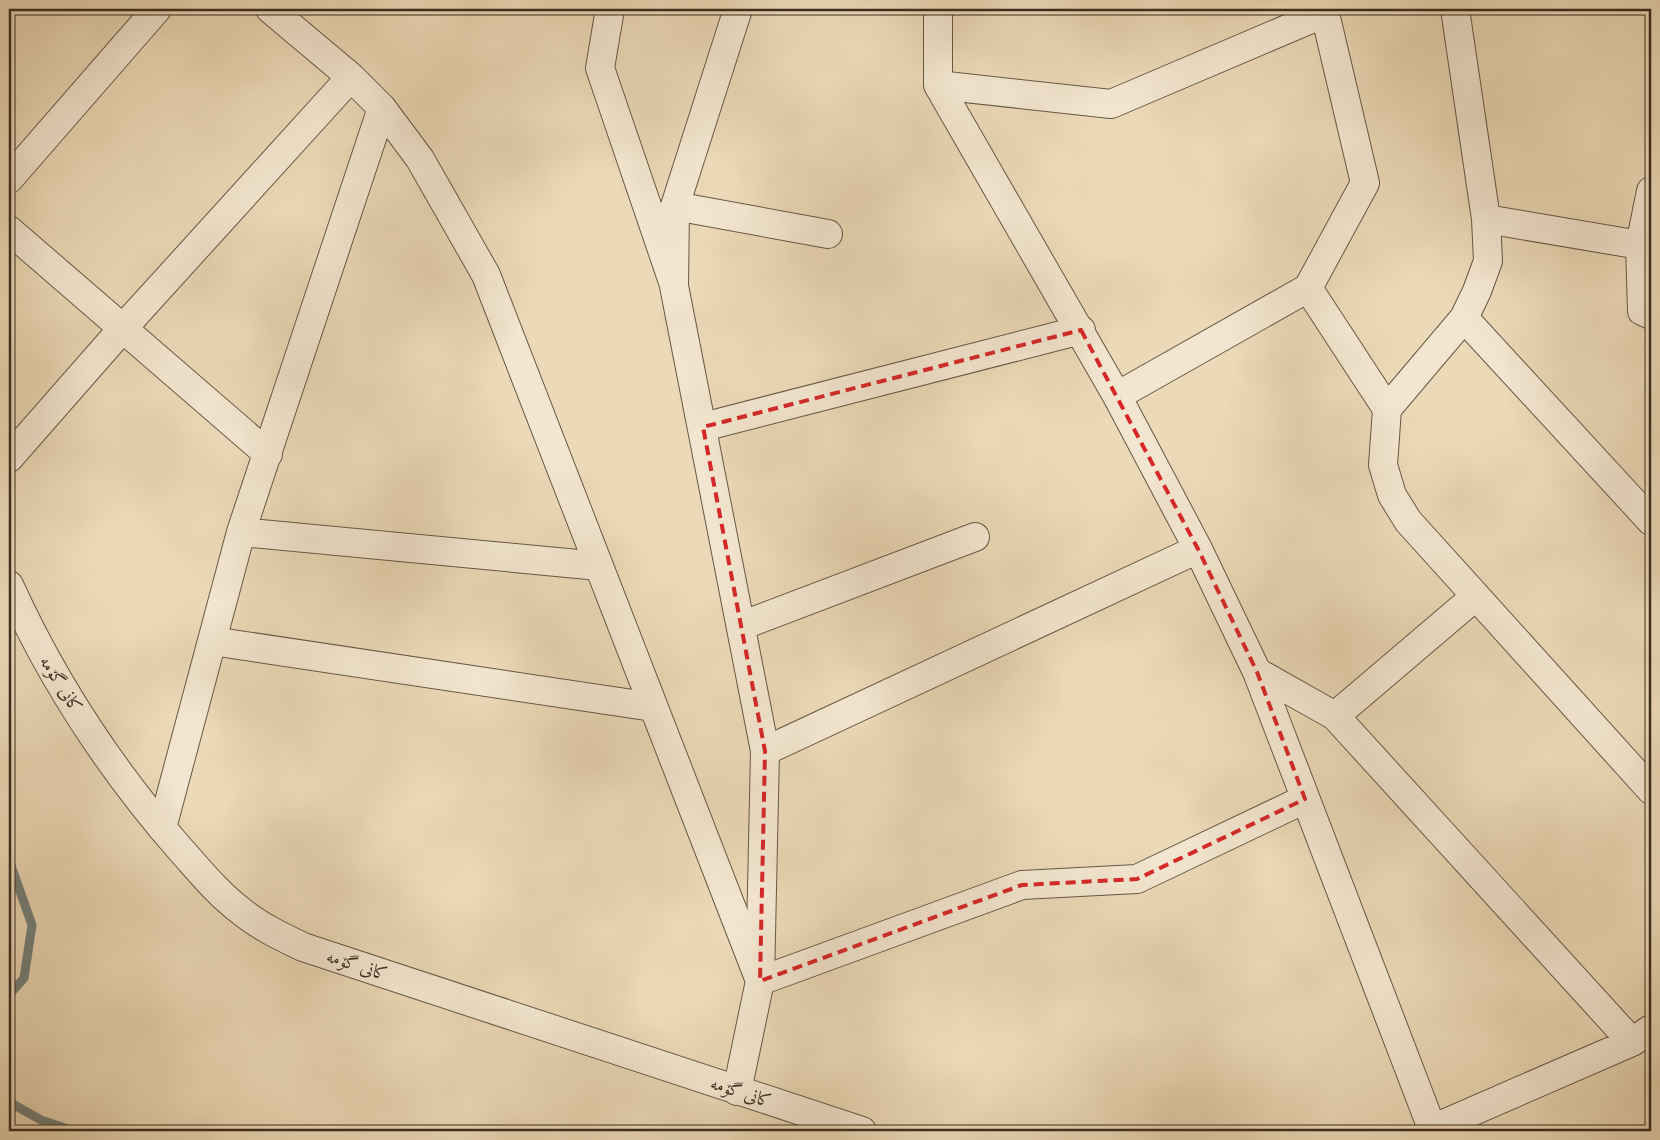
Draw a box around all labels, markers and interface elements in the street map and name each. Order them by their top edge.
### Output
street label: کانی گۆمە [35,651,87,717]
street label: کانی گۆمە [324,945,390,985]
street label: کانی گۆمە [708,1072,774,1112]

